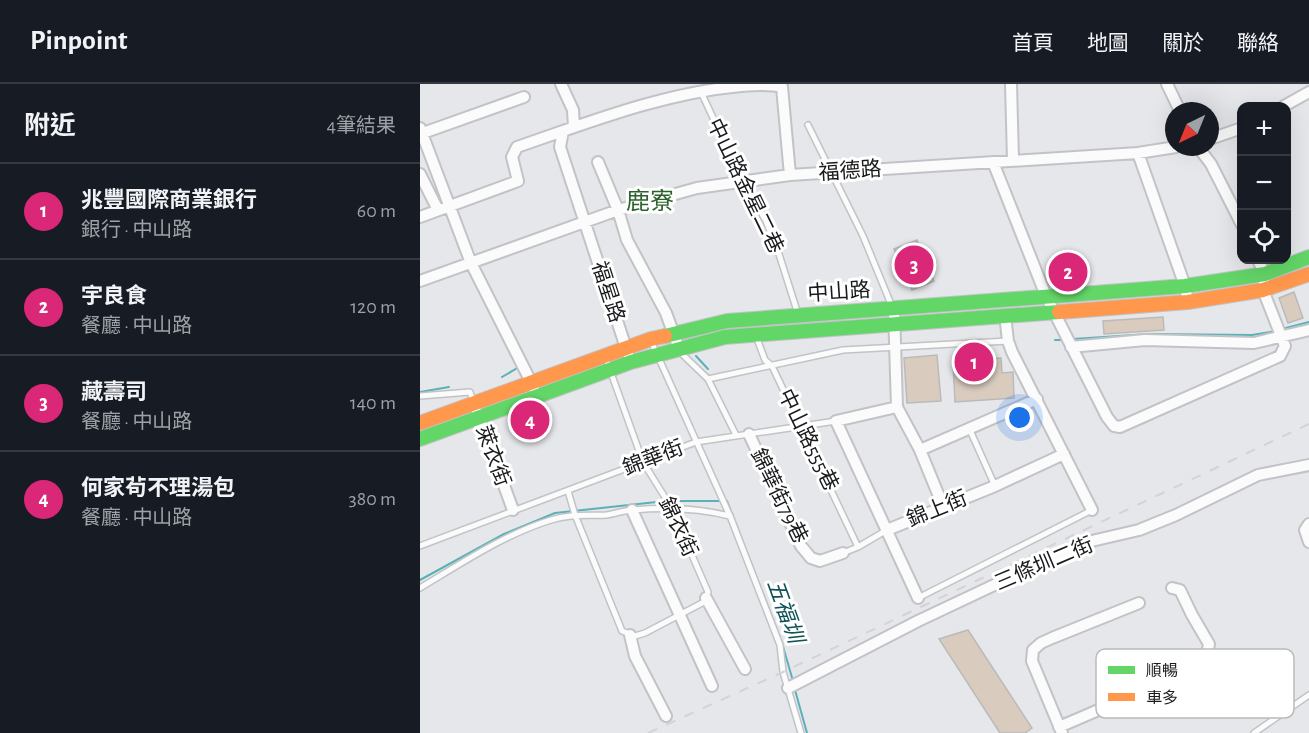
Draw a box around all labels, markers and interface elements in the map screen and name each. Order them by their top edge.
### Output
text: Pinpoint [30,27,128,55]
text: 首頁 [1012,33,1054,54]
text: 地圖 [1087,33,1129,54]
text: 關於 [1162,33,1204,54]
text: 聯絡 [1237,33,1279,54]
north arrow [1165,102,1219,156]
map controls [1237,102,1291,264]
button: + [1237,102,1291,156]
text: 附近 [24,113,76,139]
street label: 中山路金星二巷 [703,115,788,257]
text: 4筆結果 [326,116,396,136]
button: − [1237,156,1291,210]
street label: 福德路 [818,157,882,184]
district label: 鹿寮 [626,188,674,214]
text: 兆豐國際商業銀行 [81,189,257,211]
text: 1 [40,201,47,221]
text: 60 m [357,201,396,221]
button: locate [1237,210,1291,264]
text: 銀行 · 中山路 [81,220,192,240]
pin: 3 [894,242,934,288]
pin: 2 [1048,250,1088,294]
street label: 福星路 [588,258,629,325]
street label: 中山路 [807,278,871,305]
text: 宇良食 [81,285,147,307]
text: 2 [39,297,48,317]
text: 120 m [350,297,396,317]
text: 餐廳 · 中山路 [81,316,192,336]
pin: 1 [954,340,994,384]
text: 藏壽司 [81,381,147,403]
street label: 中山路555巷 [774,385,843,494]
text: 3 [39,393,48,413]
text: 140 m [350,393,396,413]
pin: 4 [510,398,550,442]
your location [1005,403,1034,432]
text: 餐廳 · 中山路 [81,412,192,432]
street label: 萊衣街 [472,422,515,489]
street label: 錦華街 [619,436,686,479]
street label: 錦華街79巷 [747,445,812,547]
text: 何家茍不理湯包 [81,477,235,499]
street label: 錦上街 [903,487,970,531]
text: 4 [38,489,49,509]
text: 380 m [348,489,396,509]
street label: 錦衣街 [655,494,702,560]
text: 餐廳 · 中山路 [81,508,192,528]
street label: 三條圳二街 [991,533,1096,594]
water label: 五福圳 [763,576,809,649]
legend [1096,649,1294,718]
text: 順暢 [1146,663,1178,679]
text: 車多 [1146,689,1178,706]

